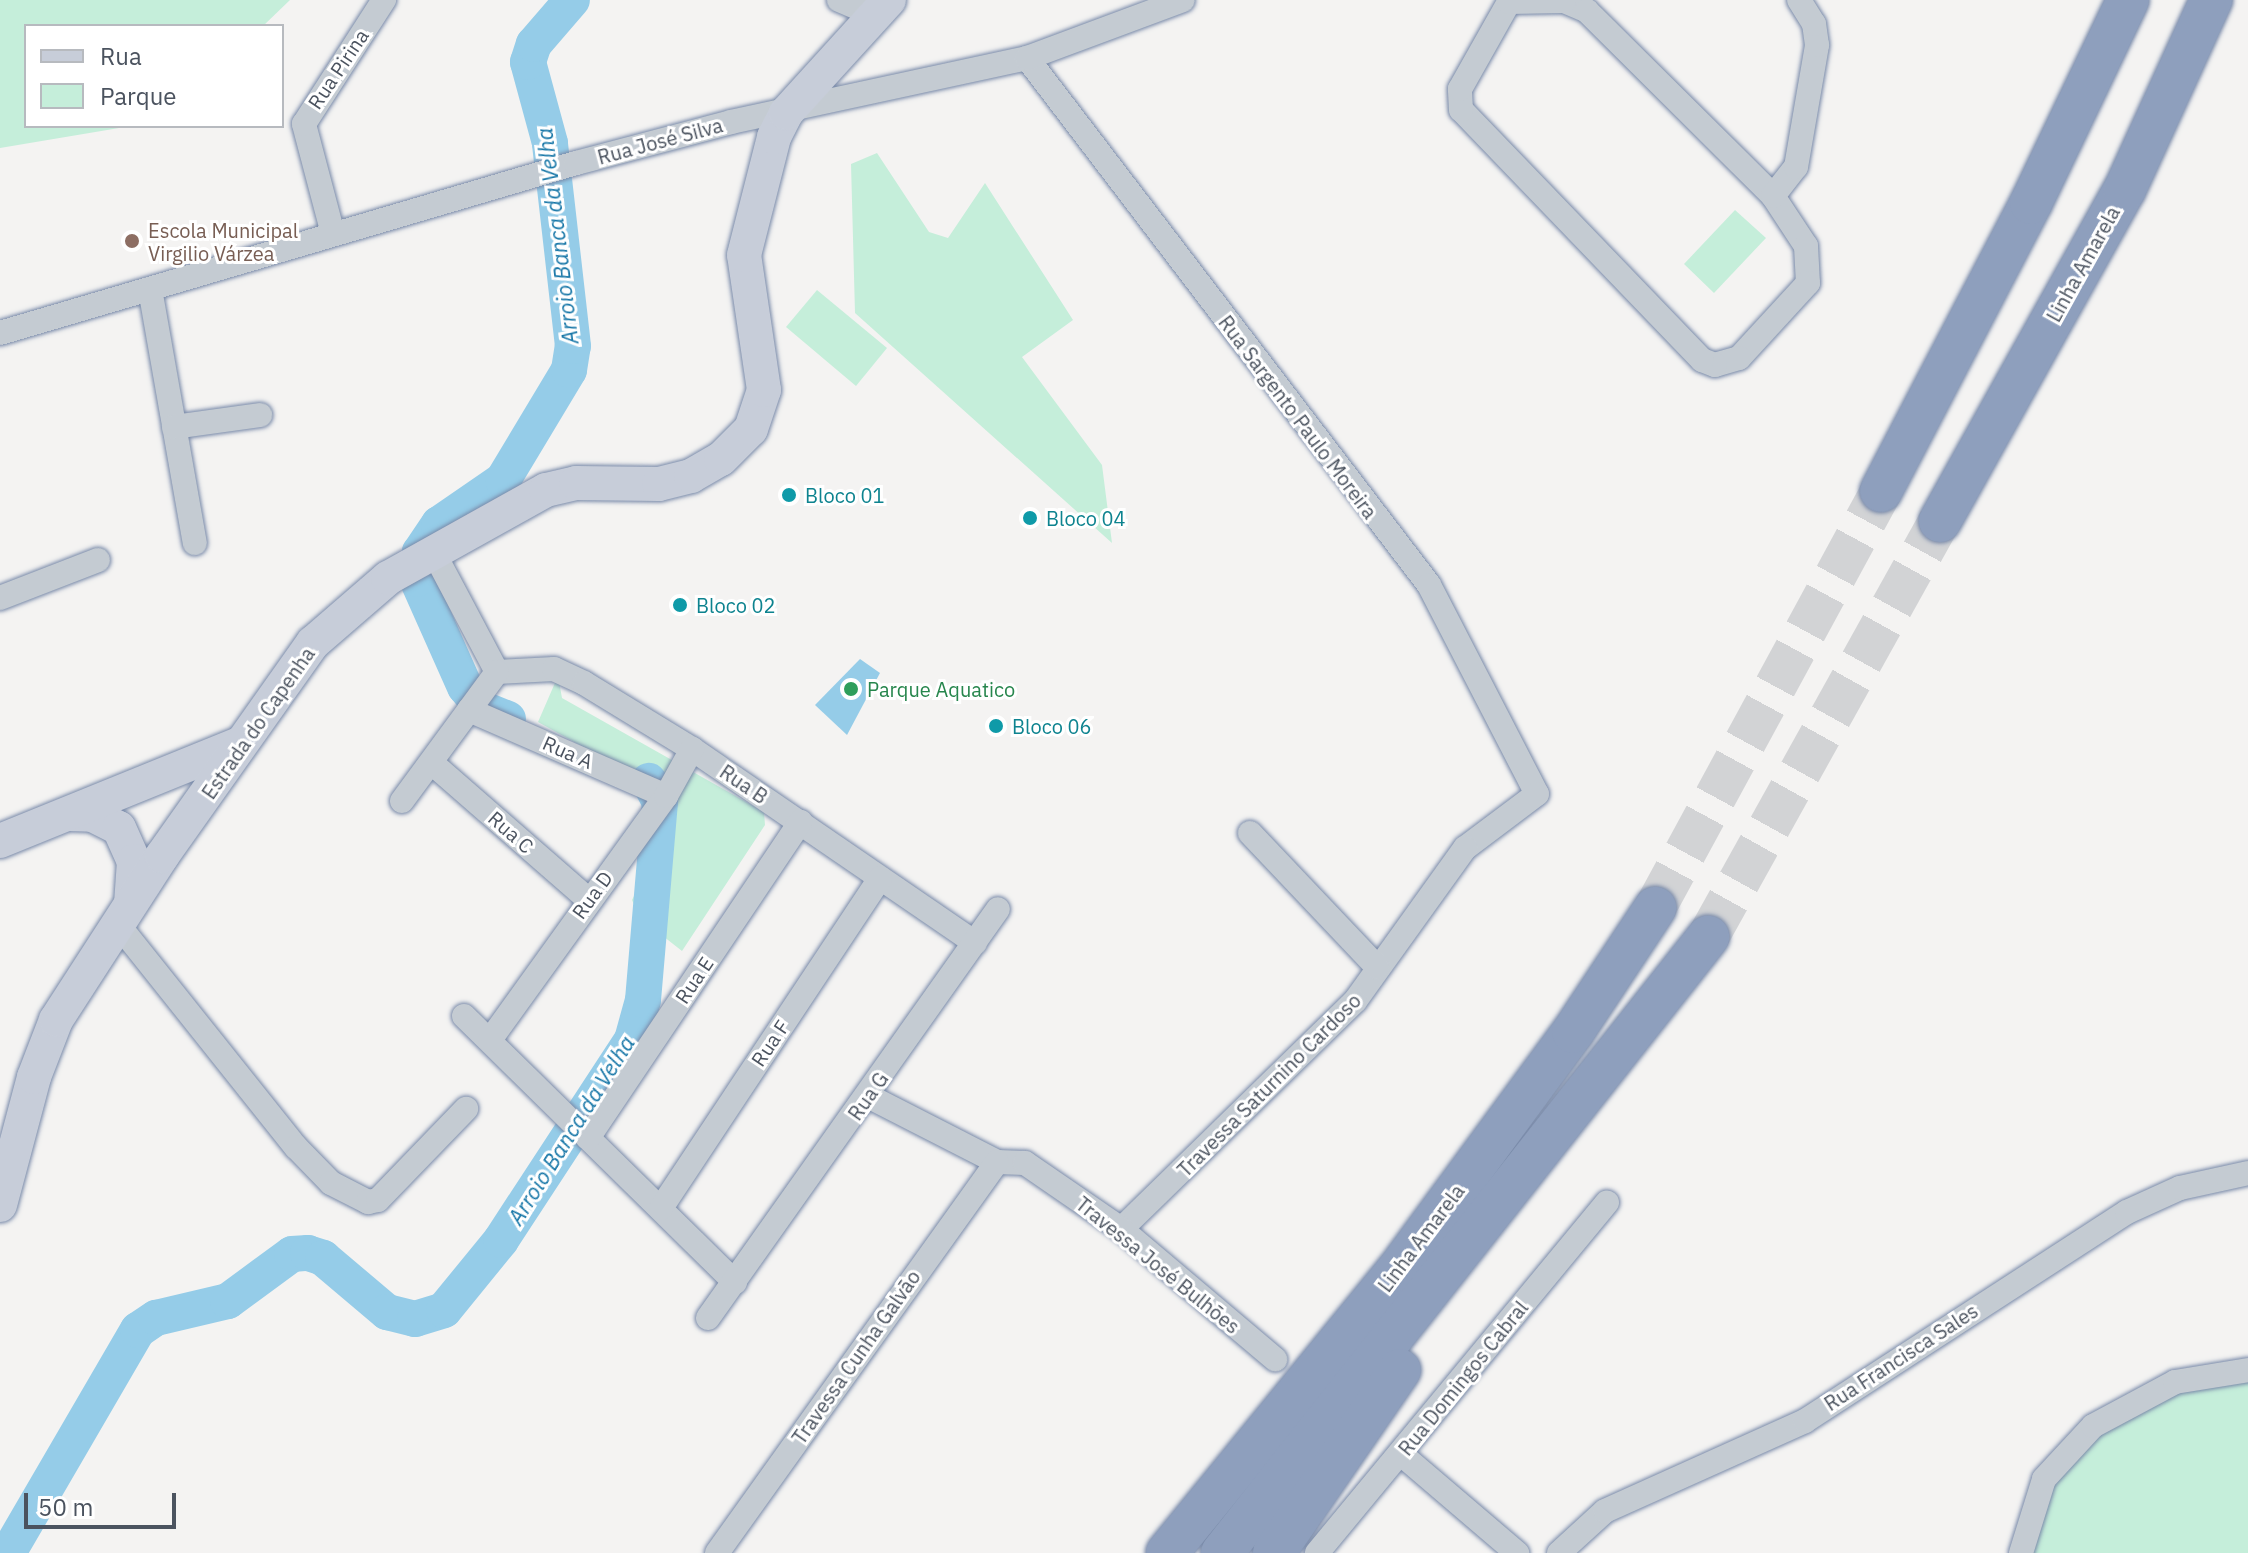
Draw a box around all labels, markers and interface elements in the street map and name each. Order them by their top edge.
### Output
legend [24,24,284,128]
street label: Rua Pirina [303,25,373,113]
text: Rua [100,40,142,72]
text: Parque [100,80,177,112]
street label: Rua José Silva [595,113,725,169]
water label: Arroio Banca da Velha [531,126,583,346]
street label: Linha Amarela [2041,202,2125,326]
place label: Escola Municipal Virgilio Várzea [148,218,298,265]
marker: Escola Municipal Virgilio Várzea [123,232,141,250]
street label: Rua Sargento Paulo Moreira [1214,311,1382,523]
place label: Bloco 01 [805,483,885,507]
marker: Bloco 01 [780,486,798,504]
place label: Bloco 04 [1046,506,1126,530]
marker: Bloco 04 [1021,509,1039,527]
place label: Bloco 02 [696,593,776,617]
marker: Bloco 02 [671,596,689,614]
street label: Estrada do Capenha [197,642,319,804]
place label: Parque Aquatico [867,677,1015,701]
marker: Parque Aquatico [842,680,860,698]
place label: Bloco 06 [1012,714,1092,738]
marker: Bloco 06 [987,717,1005,735]
street label: Rua A [539,730,597,774]
street label: Rua B [715,759,773,809]
street label: Rua C [484,806,538,858]
street label: Rua D [567,867,617,923]
street label: Rua E [670,952,718,1008]
street label: Travessa Saturnino Cardoso [1172,988,1366,1182]
street label: Rua F [746,1015,794,1071]
water label: Arroio Banca da Velha [502,1031,640,1229]
street label: Rua G [843,1067,893,1125]
street label: Linha Amarela [1373,1179,1469,1297]
street label: Travessa José Bulhões [1071,1192,1245,1338]
street label: Travessa Cunha Galvão [787,1265,925,1449]
street label: Rua Domingos Cabral [1393,1296,1533,1460]
street label: Rua Francisca Sales [1820,1298,1982,1416]
scale bar [28,1477,180,1527]
text: 50 m [38,1491,93,1523]

